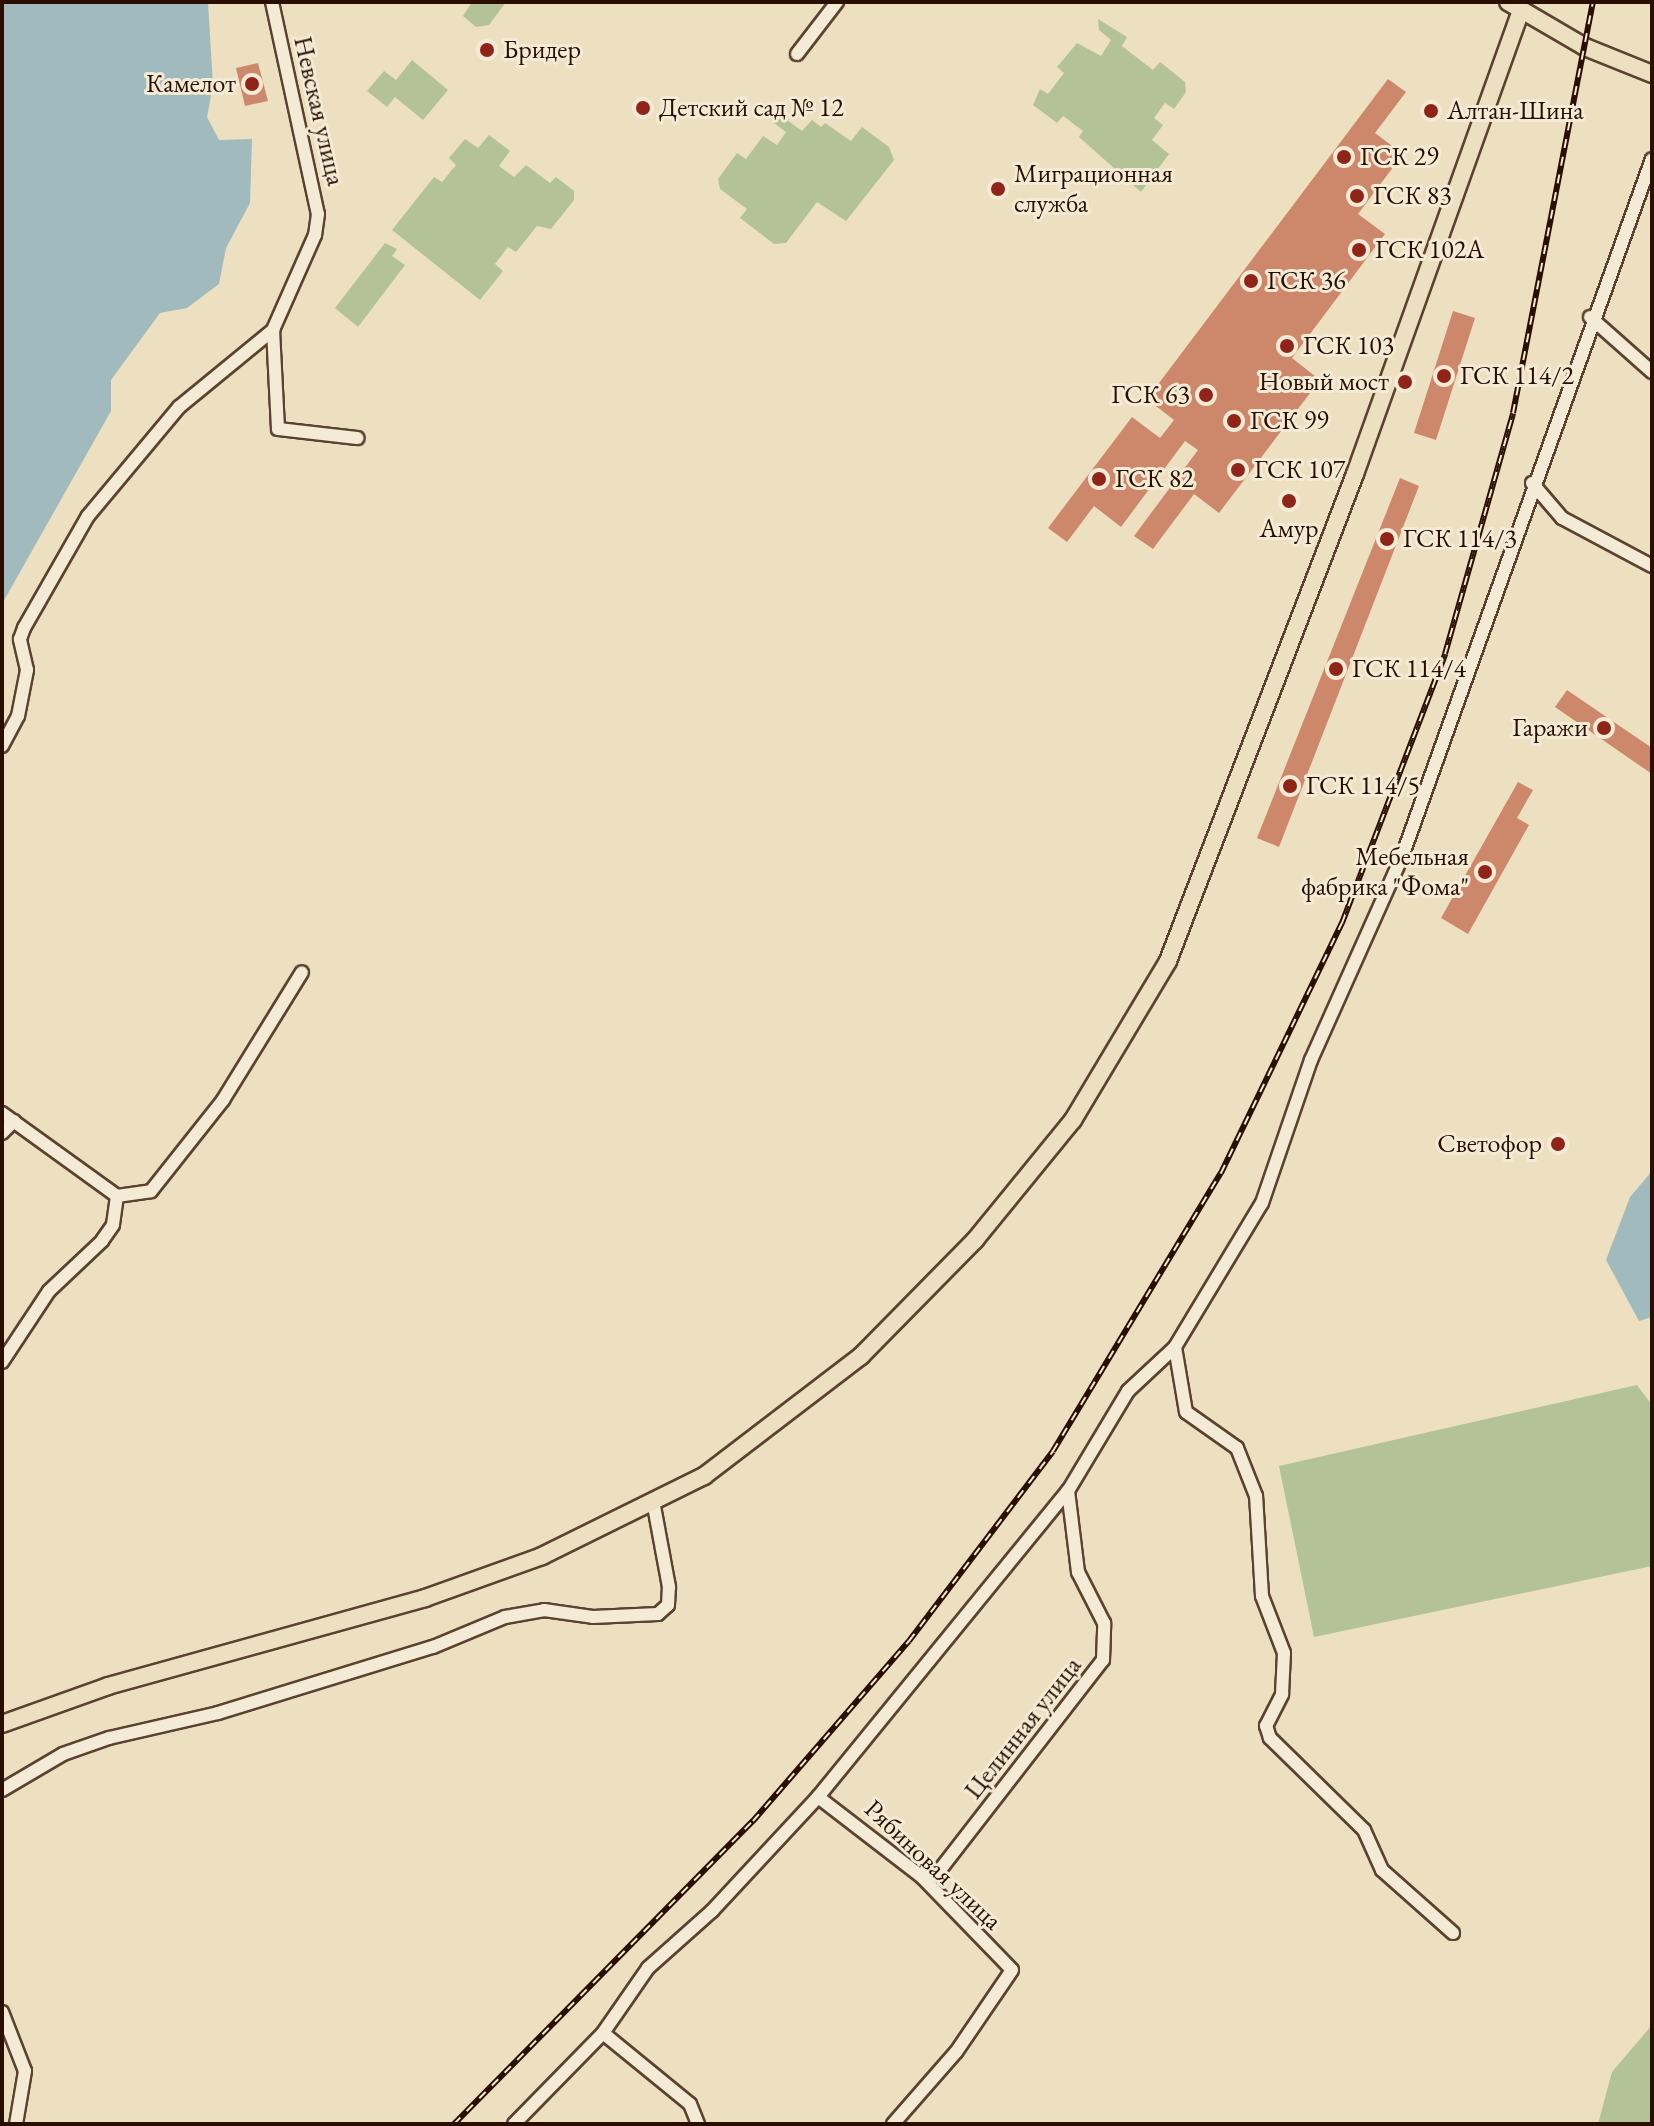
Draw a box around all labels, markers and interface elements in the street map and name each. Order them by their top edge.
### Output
street label: Невская улица [287,33,351,189]
place label: Бридер [503,34,581,66]
marker: Бридер [478,41,496,59]
place label: Камелот [146,68,236,100]
marker: Камелот [243,75,261,93]
place label: Детский сад № 12 [659,92,844,124]
place label: Алтан-Шина [1447,95,1584,127]
marker: Детский сад № 12 [634,99,652,117]
marker: Алтан-Шина [1422,102,1440,120]
place label: ГСК 29 [1360,141,1439,173]
marker: ГСК 29 [1335,148,1353,166]
place label: Миграционная служба [1014,158,1173,220]
marker: Миграционная служба [989,180,1007,198]
place label: ГСК 83 [1373,180,1452,212]
marker: ГСК 83 [1348,187,1366,205]
place label: ГСК 102А [1375,234,1484,266]
marker: ГСК 102А [1350,241,1368,259]
place label: ГСК 36 [1267,265,1346,297]
marker: ГСК 36 [1242,272,1260,290]
place label: ГСК 103 [1303,330,1394,362]
marker: ГСК 103 [1278,337,1296,355]
place label: ГСК 114/2 [1460,360,1574,392]
place label: Новый мост [1259,366,1389,398]
marker: ГСК 114/2 [1435,367,1453,385]
marker: Новый мост [1396,373,1414,391]
place label: ГСК 63 [1111,379,1190,411]
marker: ГСК 63 [1197,386,1215,404]
place label: ГСК 99 [1250,405,1329,437]
marker: ГСК 99 [1225,412,1243,430]
place label: ГСК 107 [1254,454,1345,486]
marker: ГСК 107 [1229,461,1247,479]
place label: ГСК 82 [1115,463,1194,495]
marker: ГСК 82 [1090,470,1108,488]
marker: Амур [1280,492,1298,510]
place label: Амур [1259,513,1319,545]
place label: ГСК 114/3 [1403,523,1517,555]
marker: ГСК 114/3 [1378,530,1396,548]
place label: ГСК 114/4 [1352,653,1466,685]
marker: ГСК 114/4 [1327,660,1345,678]
place label: Гаражи [1512,712,1588,744]
marker: Гаражи [1595,719,1613,737]
place label: ГСК 114/5 [1306,770,1420,802]
marker: ГСК 114/5 [1281,777,1299,795]
place label: Мебельная фабрика "Фома" [1301,841,1469,902]
marker: Мебельная фабрика "Фома" [1476,863,1494,881]
place label: Светофор [1437,1128,1542,1160]
marker: Светофор [1549,1135,1567,1153]
street label: Целинная улица [958,1651,1088,1805]
street label: Рябиновая улица [858,1793,1008,1937]

